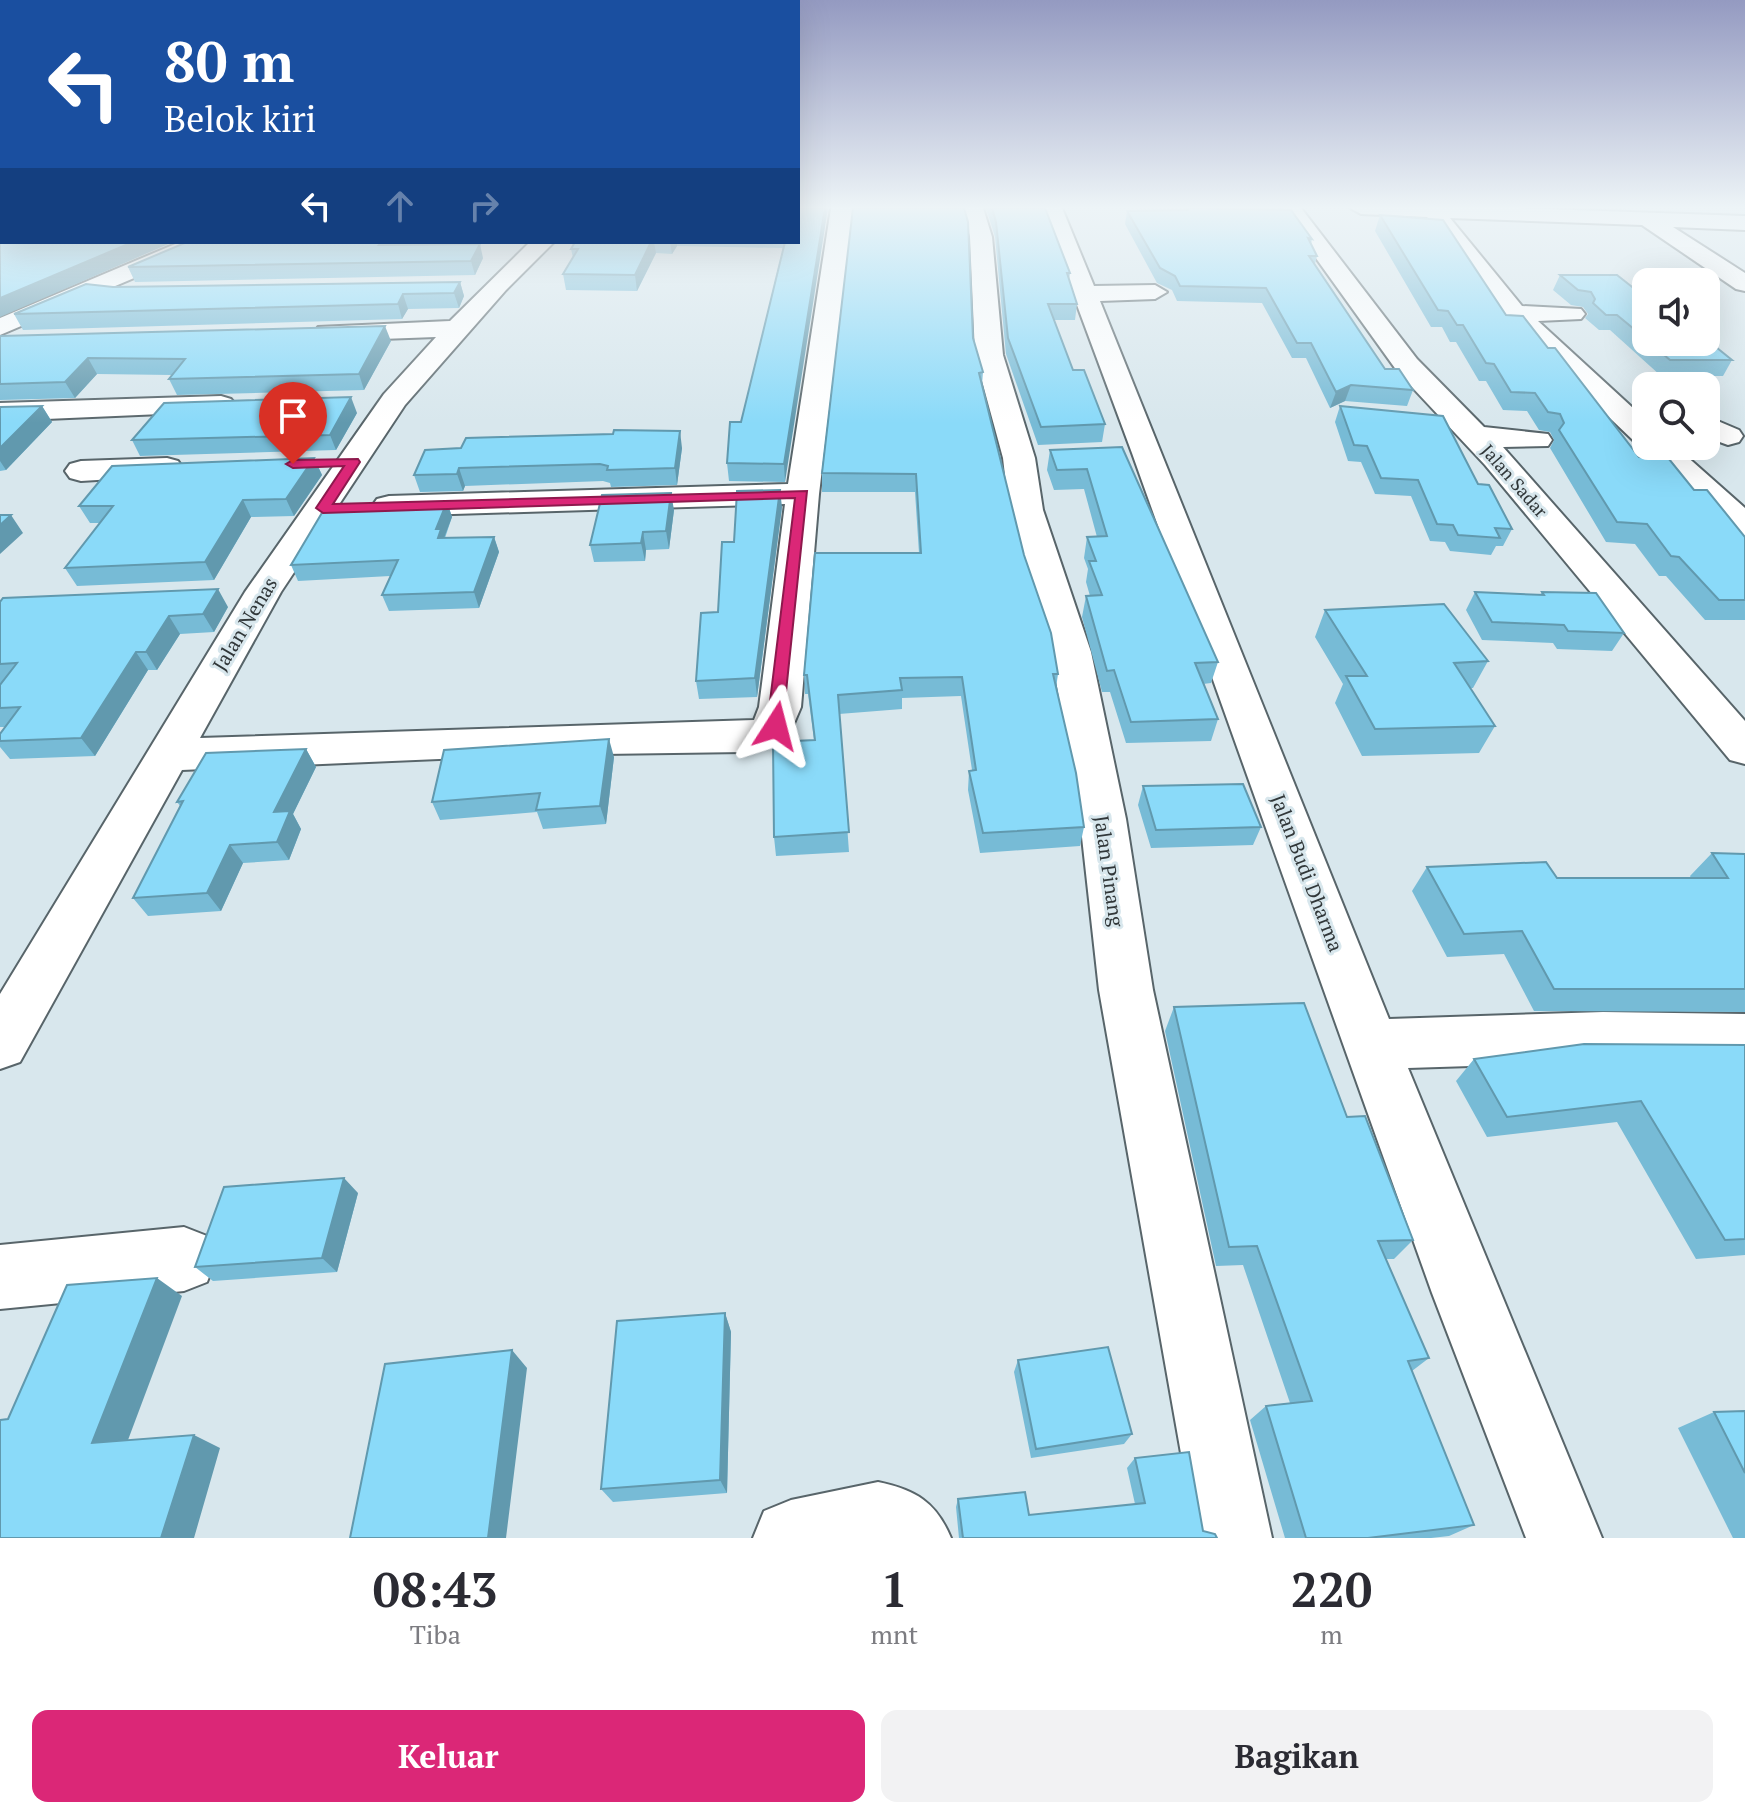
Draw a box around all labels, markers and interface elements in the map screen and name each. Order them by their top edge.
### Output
text: 80 m [164,24,294,98]
icon: left [32,32,136,136]
text: Belok kiri [164,95,316,142]
icon: left [294,184,338,228]
icon: ahead [378,184,422,228]
icon: right [462,184,506,228]
map controls [1632,268,1720,460]
button: sound [1632,268,1720,356]
button: search [1632,372,1720,460]
pin [259,382,327,464]
icon: arrive [271,394,315,438]
street label: Jalan Sadar [1476,439,1553,522]
street label: Jalan Nenas [206,572,283,676]
position arrow [734,684,818,768]
street label: Jalan Budi Dharma [1265,790,1350,955]
street label: Jalan Pinang [1088,814,1131,929]
text: 08:43 [373,1557,498,1621]
text: 1 [881,1557,908,1621]
text: 220 [1291,1557,1372,1621]
text: Tiba [410,1617,461,1651]
text: mnt [871,1617,918,1651]
text: m [1320,1617,1343,1651]
button: Keluar [32,1710,865,1802]
button: Bagikan [881,1710,1713,1802]

